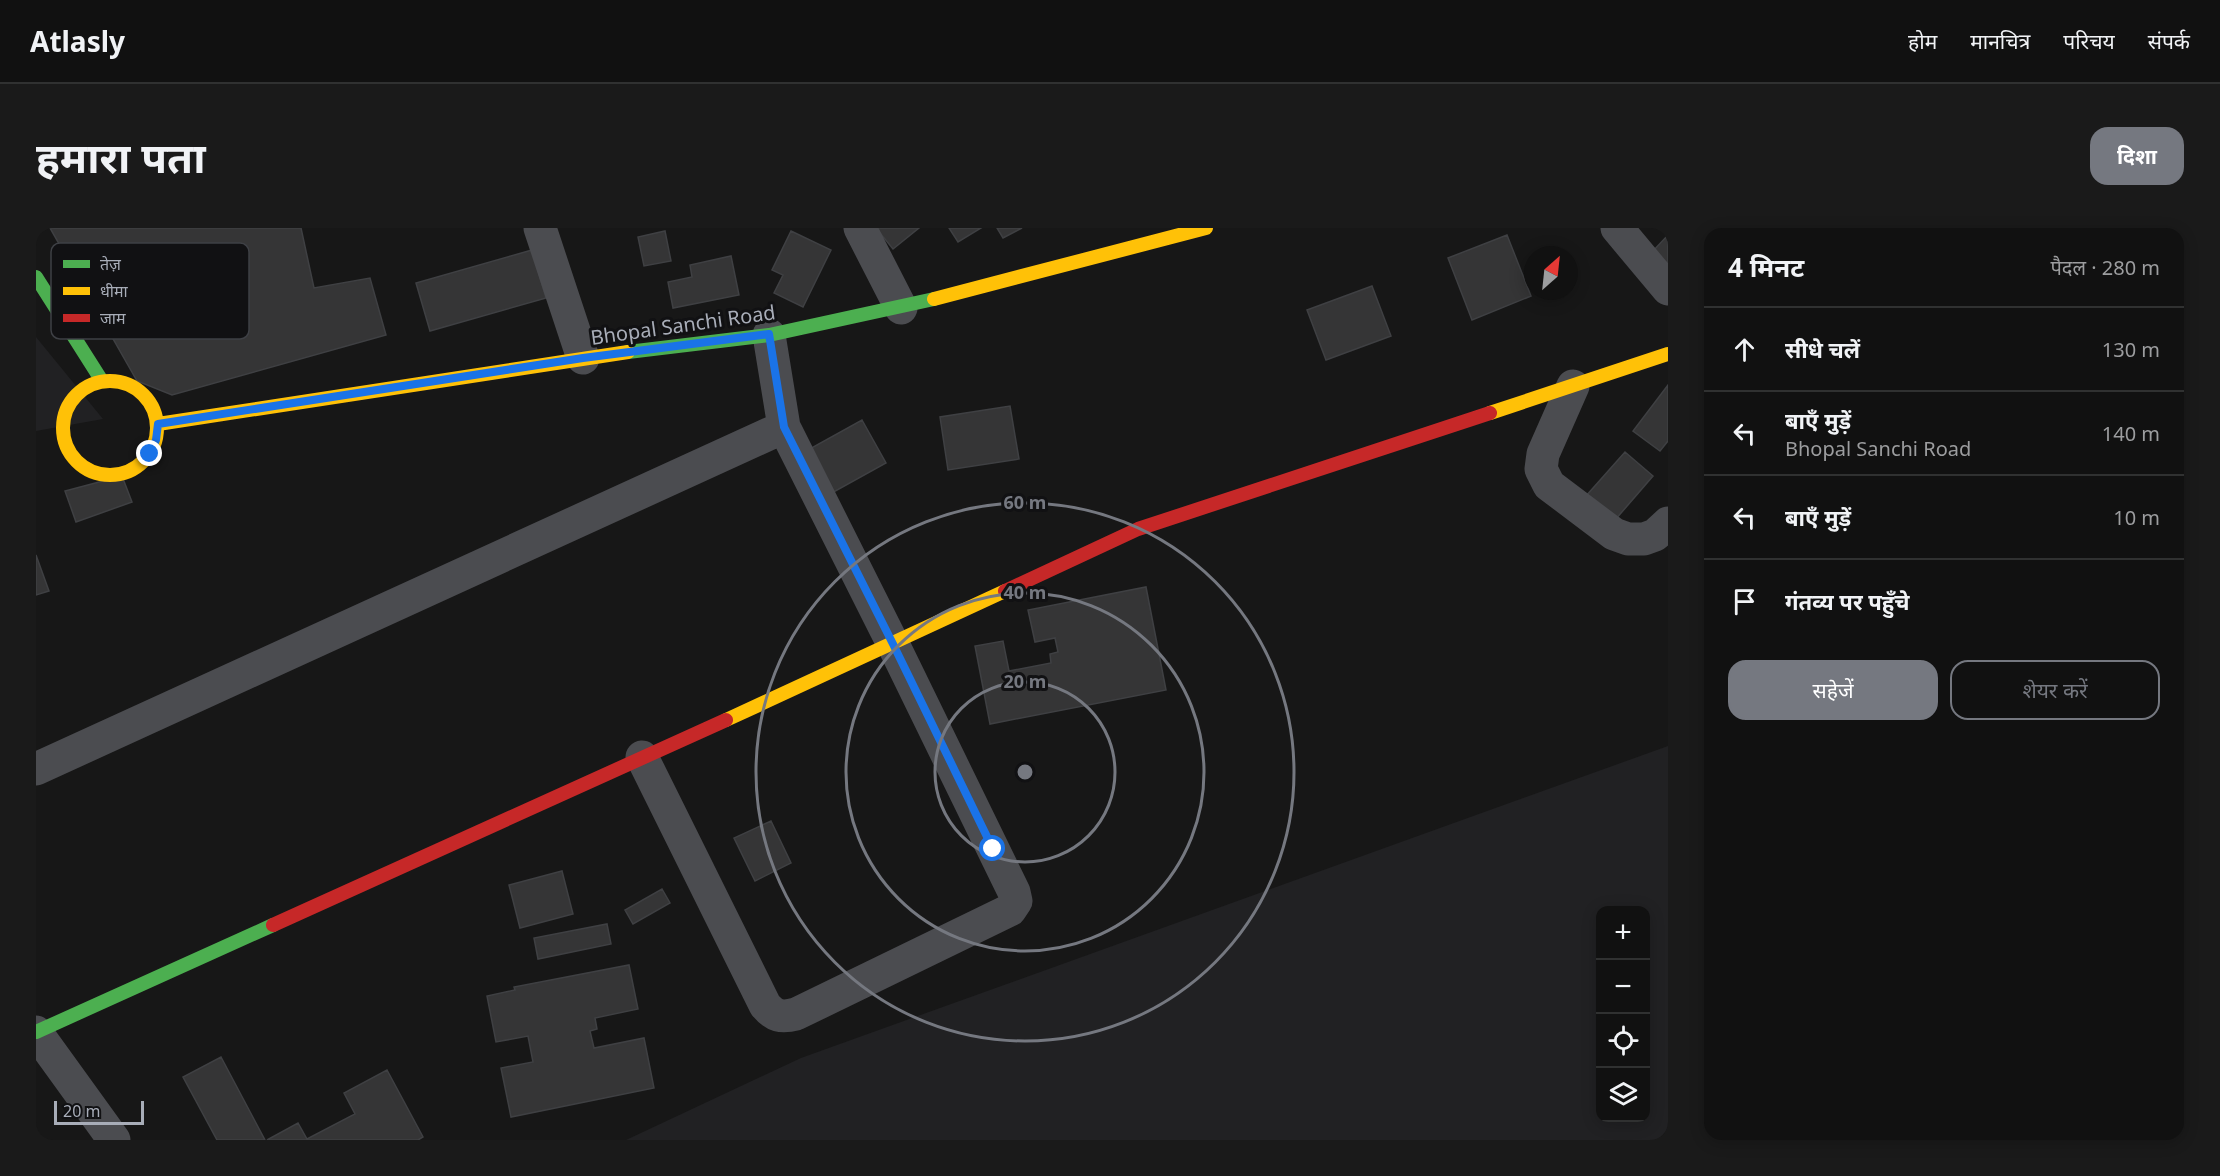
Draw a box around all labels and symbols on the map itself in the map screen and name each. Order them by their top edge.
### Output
legend [51,243,249,339]
north arrow [1524,246,1578,300]
text: तेज़ [100,253,122,275]
text: धीमा [100,280,129,302]
street label: Bhopal Sanchi Road [589,298,777,351]
text: जाम [100,307,126,329]
route end [136,440,162,466]
text: 60 m [1004,490,1046,514]
text: 40 m [1004,580,1046,604]
text: 20 m [1004,669,1046,693]
centre of rings [1015,762,1035,782]
route start [979,835,1005,861]
scale bar [54,1098,144,1126]

